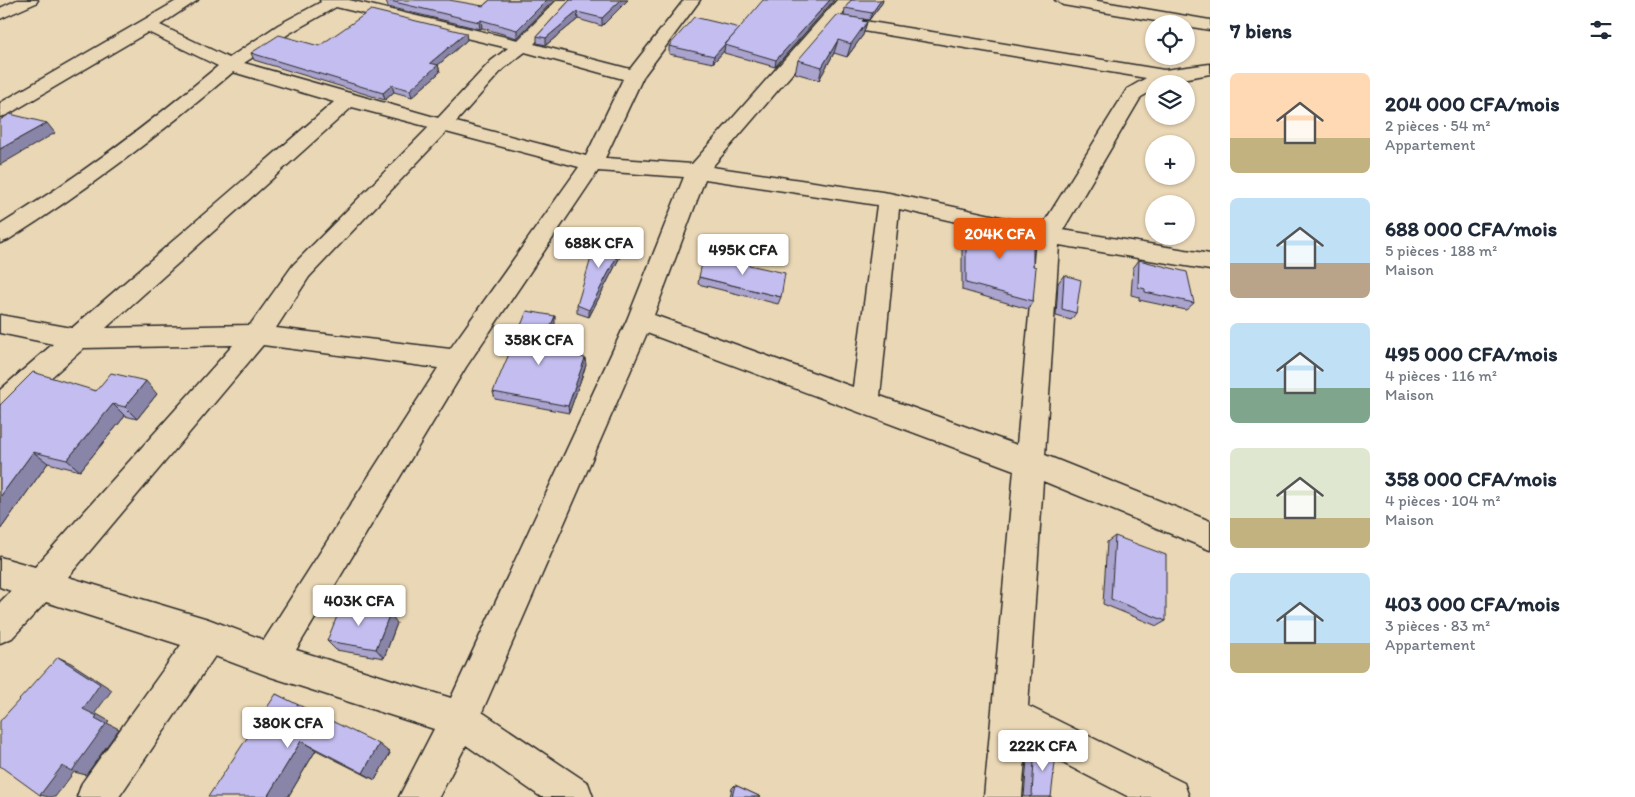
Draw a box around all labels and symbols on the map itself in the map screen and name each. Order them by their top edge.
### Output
pin: 204K CFA [948,218,1052,260]
pin: 688K CFA [547,226,651,269]
pin: 495K CFA [691,234,795,276]
pin: 358K CFA [487,324,591,366]
pin: 403K CFA [307,584,411,627]
pin: 380K CFA [236,706,340,749]
pin: 222K CFA [991,730,1095,772]

